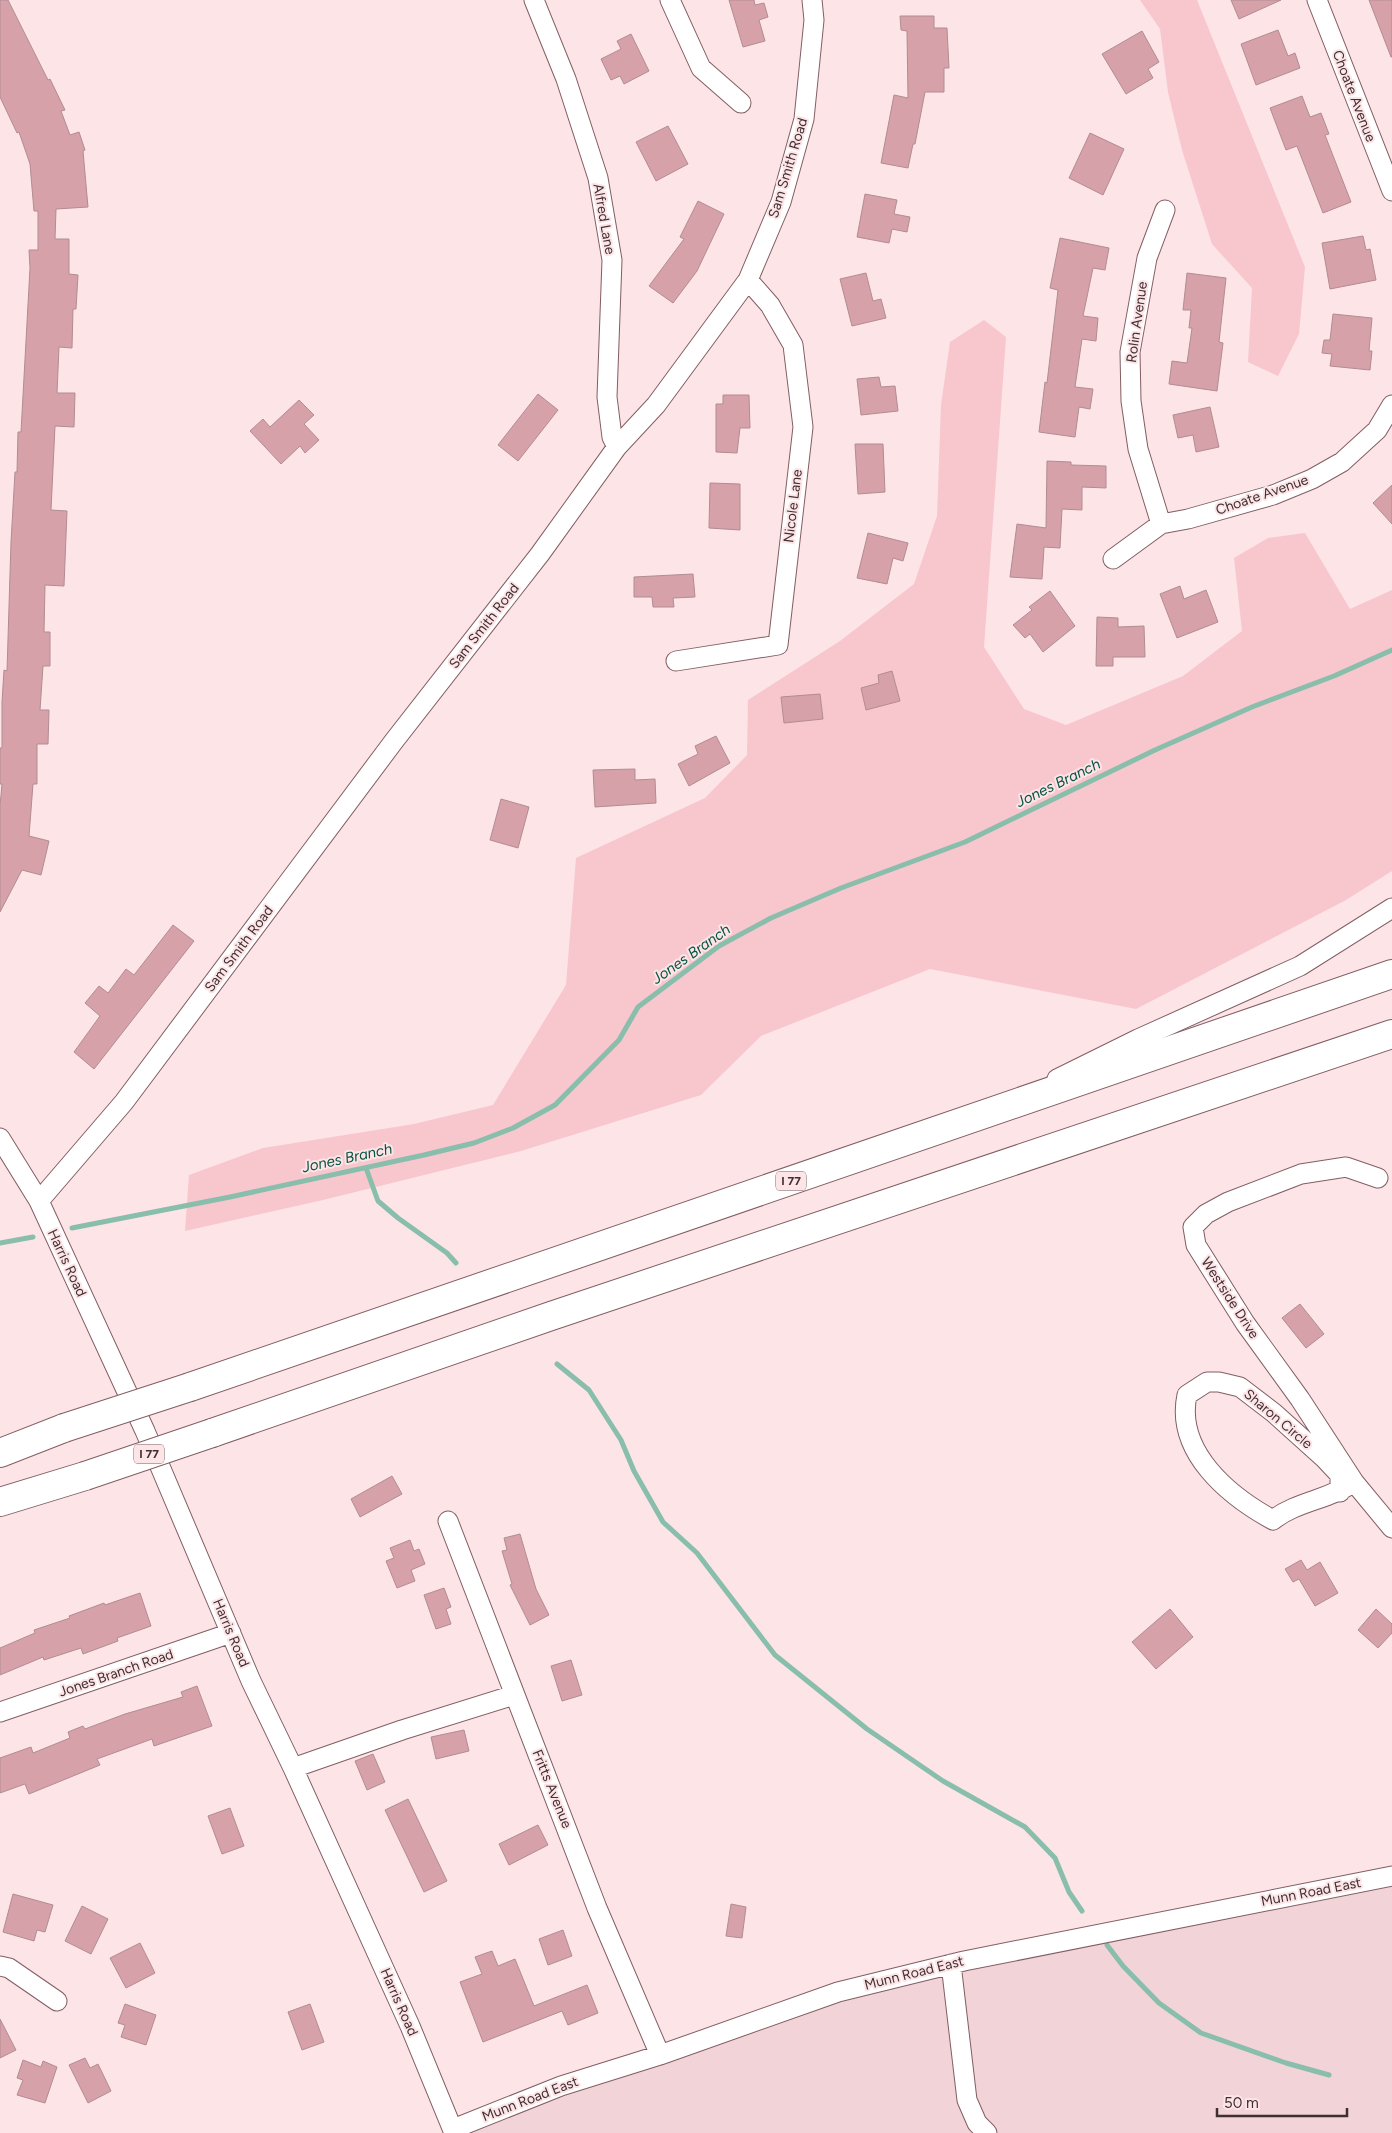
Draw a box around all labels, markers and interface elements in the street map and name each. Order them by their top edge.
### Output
street label: Choate Avenue [1329,48,1379,145]
street label: Sam Smith Road [765,116,811,220]
street label: Alfred Lane [589,182,619,256]
street label: Rolin Avenue [1123,280,1151,364]
street label: Nicole Lane [780,468,806,544]
street label: Choate Avenue [1213,471,1311,519]
street label: Sam Smith Road [445,580,523,672]
water label: Jones Branch [1012,755,1103,812]
street label: Sam Smith Road [201,902,277,996]
water label: Jones Branch [647,920,734,988]
water label: Jones Branch [299,1140,394,1177]
road number: I 77 [776,1172,806,1190]
street label: Harris Road [44,1227,90,1299]
street label: Westside Drive [1197,1254,1263,1342]
street label: Sharon Circle [1240,1385,1316,1453]
road number: I 77 [134,1445,164,1464]
street label: Harris Road [209,1596,253,1670]
street label: Jones Branch Road [56,1645,176,1701]
street label: Fritts Avenue [529,1747,576,1831]
street label: Munn Road East [1259,1874,1363,1910]
street label: Munn Road East [863,1952,965,1994]
street label: Harris Road [376,1965,422,2039]
street label: Munn Road East [479,2073,581,2125]
scale bar [1217,2086,1347,2118]
text: 50 m [1224,2094,1259,2112]

